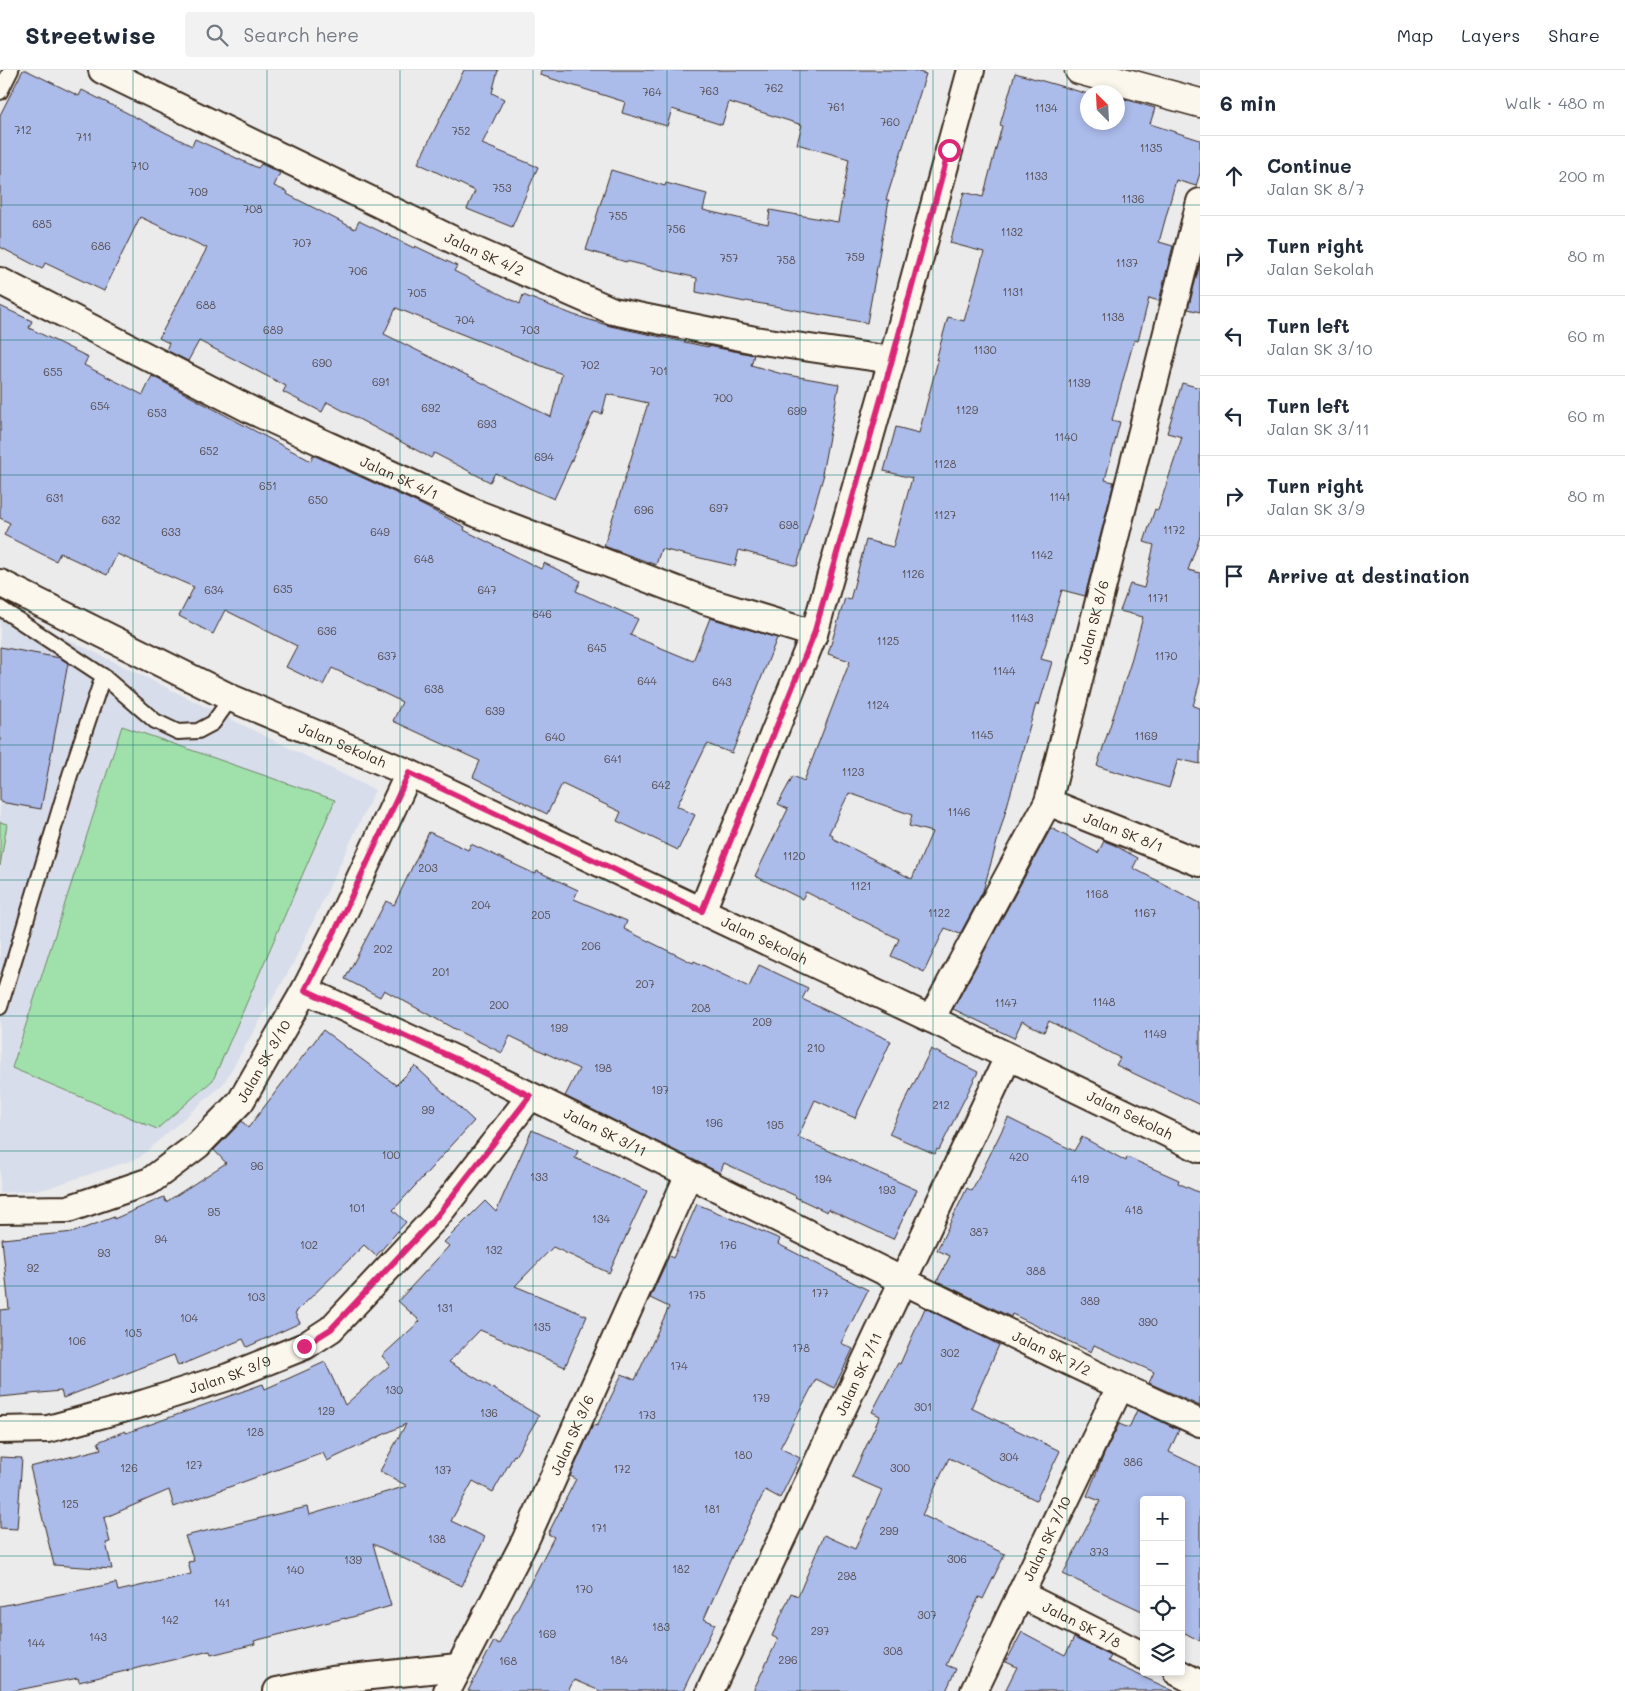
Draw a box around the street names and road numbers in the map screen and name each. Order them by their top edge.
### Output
street label: Jalan SK 4/2 [441,227,527,280]
street label: Jalan SK 4/1 [357,451,441,503]
street label: Jalan SK 8/6 [1073,578,1113,666]
street label: Jalan Sekolah [296,718,389,771]
street label: Jalan SK 8/1 [1081,807,1166,856]
street label: Jalan Sekolah [718,911,811,969]
street label: Jalan SK 3/10 [232,1016,295,1106]
street label: Jalan Sekolah [1084,1086,1176,1144]
street label: Jalan SK 3/11 [561,1103,650,1160]
street label: Jalan SK 7/2 [1009,1326,1094,1380]
street label: Jalan SK 7/11 [831,1329,886,1419]
street label: Jalan SK 3/9 [187,1351,273,1398]
street label: Jalan SK 3/6 [546,1392,598,1478]
street label: Jalan SK 7/10 [1018,1493,1075,1584]
street label: Jalan SK 7/8 [1039,1597,1124,1652]

